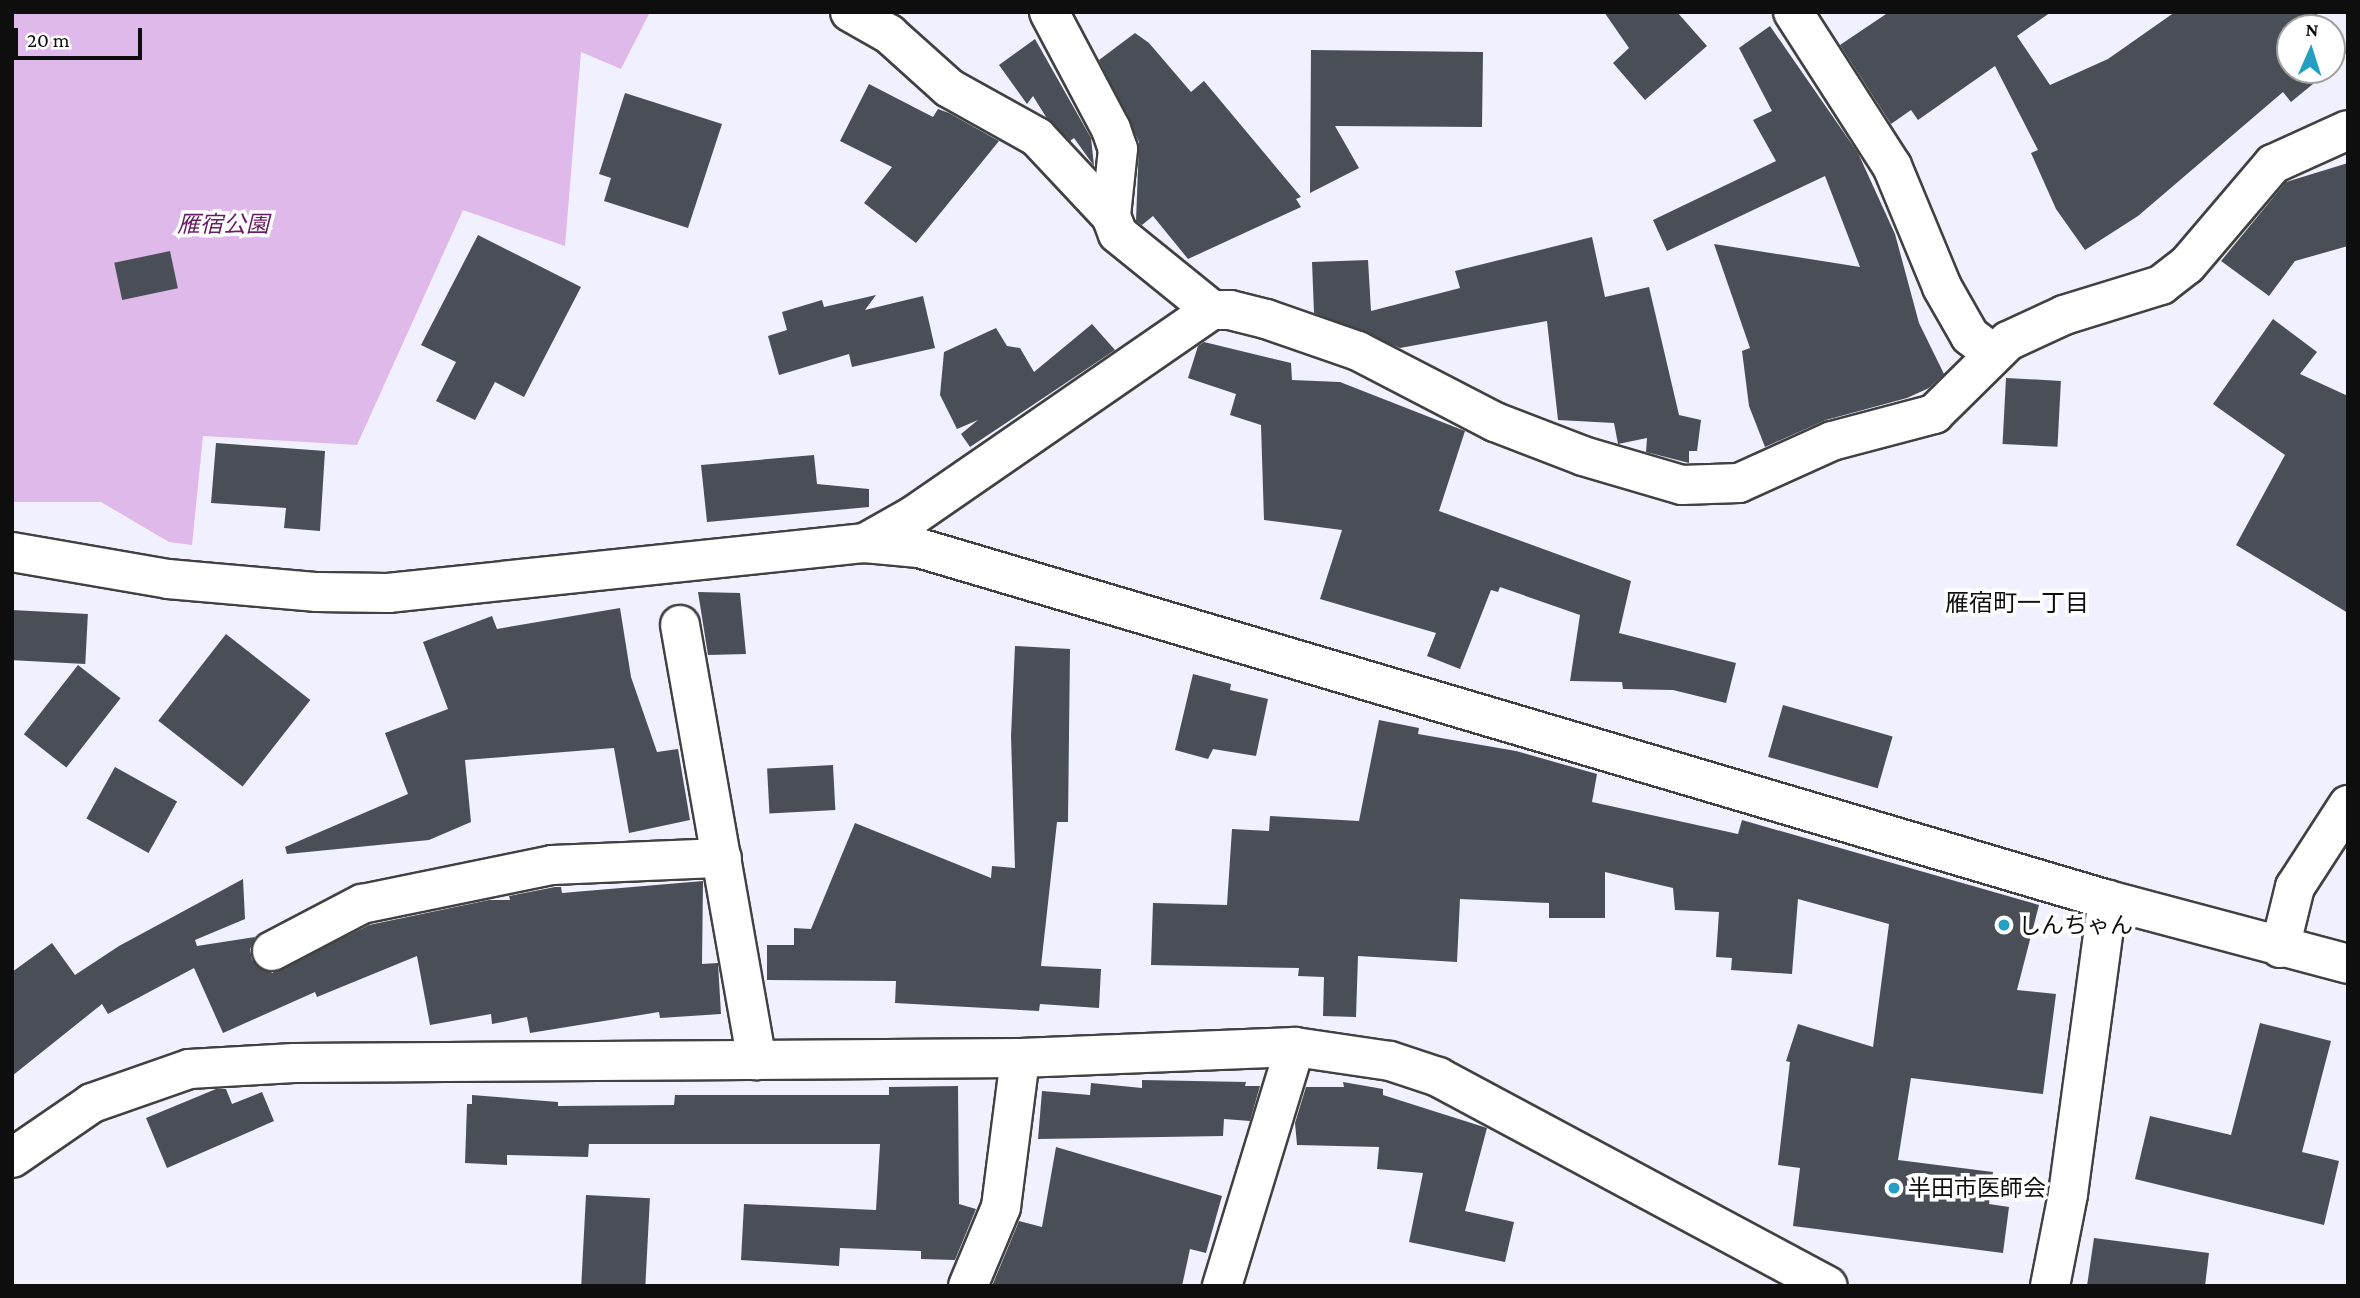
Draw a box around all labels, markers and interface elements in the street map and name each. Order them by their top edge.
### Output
scale bar [18,14,145,58]
north arrow [2276,14,2346,84]
text: N [2305,19,2319,40]
text: 20 m [27,28,70,52]
park label: 雁宿公園 [177,210,269,238]
district label: 雁宿町一丁目 [1945,589,2089,617]
place label: しんちゃん [2018,911,2133,939]
marker: しんちゃん [1996,917,2012,933]
place label: 半田市医師会 [1908,1174,2046,1202]
marker: 半田市医師会 [1886,1180,1902,1196]

